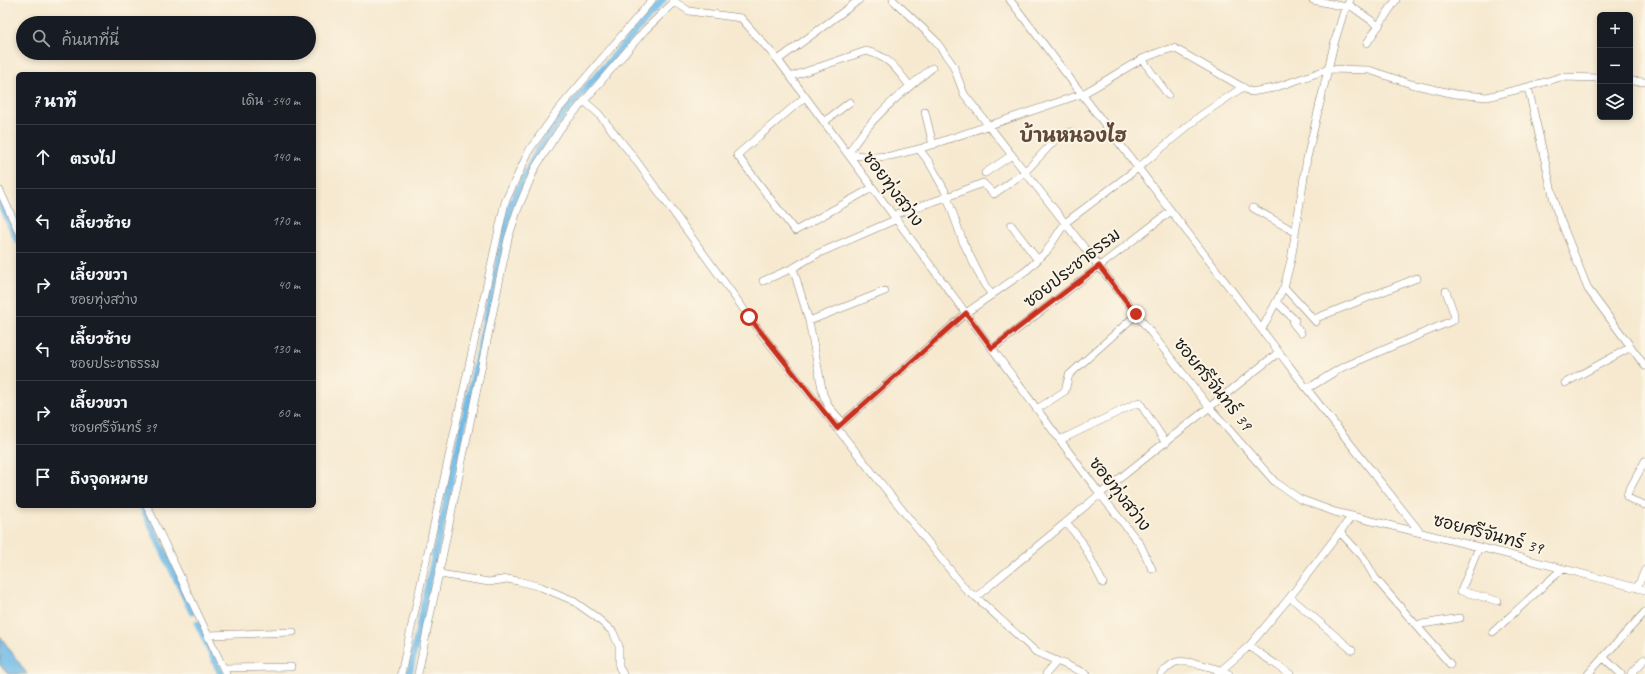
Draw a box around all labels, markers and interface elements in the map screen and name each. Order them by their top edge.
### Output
map controls [1597,12,1633,120]
button: + [1597,12,1633,48]
search box [16,16,316,60]
icon: search [30,27,52,49]
text: ค้นหาที่นี่ [62,31,119,50]
button: − [1597,48,1633,84]
button: layers [1597,84,1633,120]
text: 7 นาที [32,91,76,112]
text: เดิน · 540 m [242,93,300,109]
district label: บ้านหนองไฮ [1020,122,1127,148]
icon: ahead [32,146,54,168]
street label: ซอยทุ่งสว่าง [856,147,929,232]
text: 140 m [272,149,300,165]
text: ตรงไป [70,150,116,169]
icon: left [32,210,54,232]
text: 170 m [272,213,300,229]
text: เลี้ยวซ้าย [70,214,131,233]
street label: ซอยประชาธรรม [1019,224,1125,312]
text: เลี้ยวขวา [70,266,128,285]
icon: right [32,274,54,296]
text: 40 m [278,277,300,293]
text: ซอยทุ่งสว่าง [70,292,137,308]
route end [1127,305,1145,323]
route start [740,308,758,326]
text: เลี้ยวซ้าย [70,330,131,349]
street label: ซอยศรีจันทร์ 39 [1169,333,1258,436]
icon: left [32,338,54,360]
text: 130 m [272,341,300,357]
text: ซอยประชาธรรม [70,356,160,372]
text: เลี้ยวขวา [70,394,128,413]
icon: right [32,402,54,424]
text: 60 m [278,405,300,421]
text: ซอยศรีจันทร์ 39 [70,420,156,436]
street label: ซอยทุ่งสว่าง [1083,452,1156,536]
icon: arrive [32,466,54,488]
text: ถึงจุดหมาย [70,470,148,489]
street label: ซอยศรีจันทร์ 39 [1431,508,1547,559]

